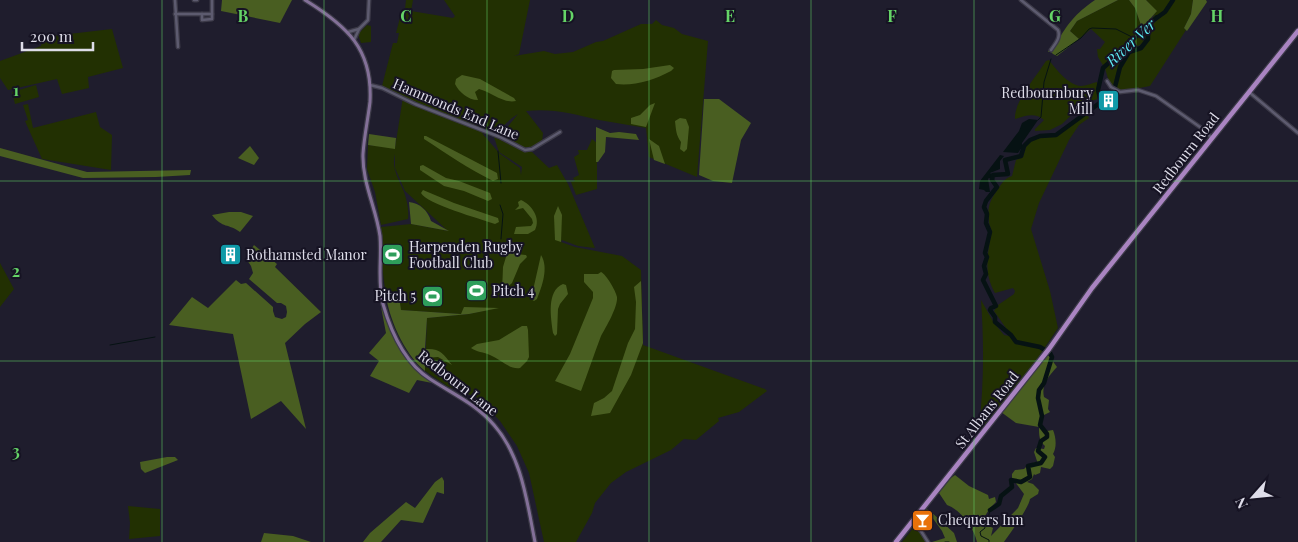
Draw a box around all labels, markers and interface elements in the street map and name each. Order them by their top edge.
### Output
text: B [238,5,249,26]
text: C [400,5,412,26]
text: D [562,5,574,26]
text: E [725,5,735,26]
text: F [887,5,897,26]
text: G [1049,5,1061,26]
text: H [1211,5,1224,26]
water label: River Ver [1101,14,1160,71]
scale bar [22,20,94,52]
text: 200 m [30,26,73,46]
street label: Hammonds End Lane [390,73,522,144]
text: 1 [13,79,19,100]
place label: Redbournbury Mill [1001,83,1093,118]
building icon: Redbournbury Mill [1097,89,1121,113]
street label: Redbourn Road [1148,108,1223,197]
place label: Harpenden Rugby Football Club [409,237,523,272]
building icon: Rothamsted Manor [218,243,242,267]
sports icon: Harpenden Rugby Football Club [381,243,405,267]
place label: Rothamsted Manor [246,245,367,264]
text: 2 [12,260,20,281]
sports icon: Pitch 4 [464,279,488,303]
place label: Pitch 4 [492,281,534,300]
sports icon: Pitch 5 [420,284,444,308]
place label: Pitch 5 [374,286,416,305]
street label: Redbourn Lane [414,345,502,420]
street label: St Albans Road [951,367,1023,452]
text: 3 [12,440,20,461]
north arrow [1228,472,1278,522]
text: N [1230,494,1252,512]
bar icon: Chequers Inn [910,508,934,532]
place label: Chequers Inn [938,510,1024,529]

